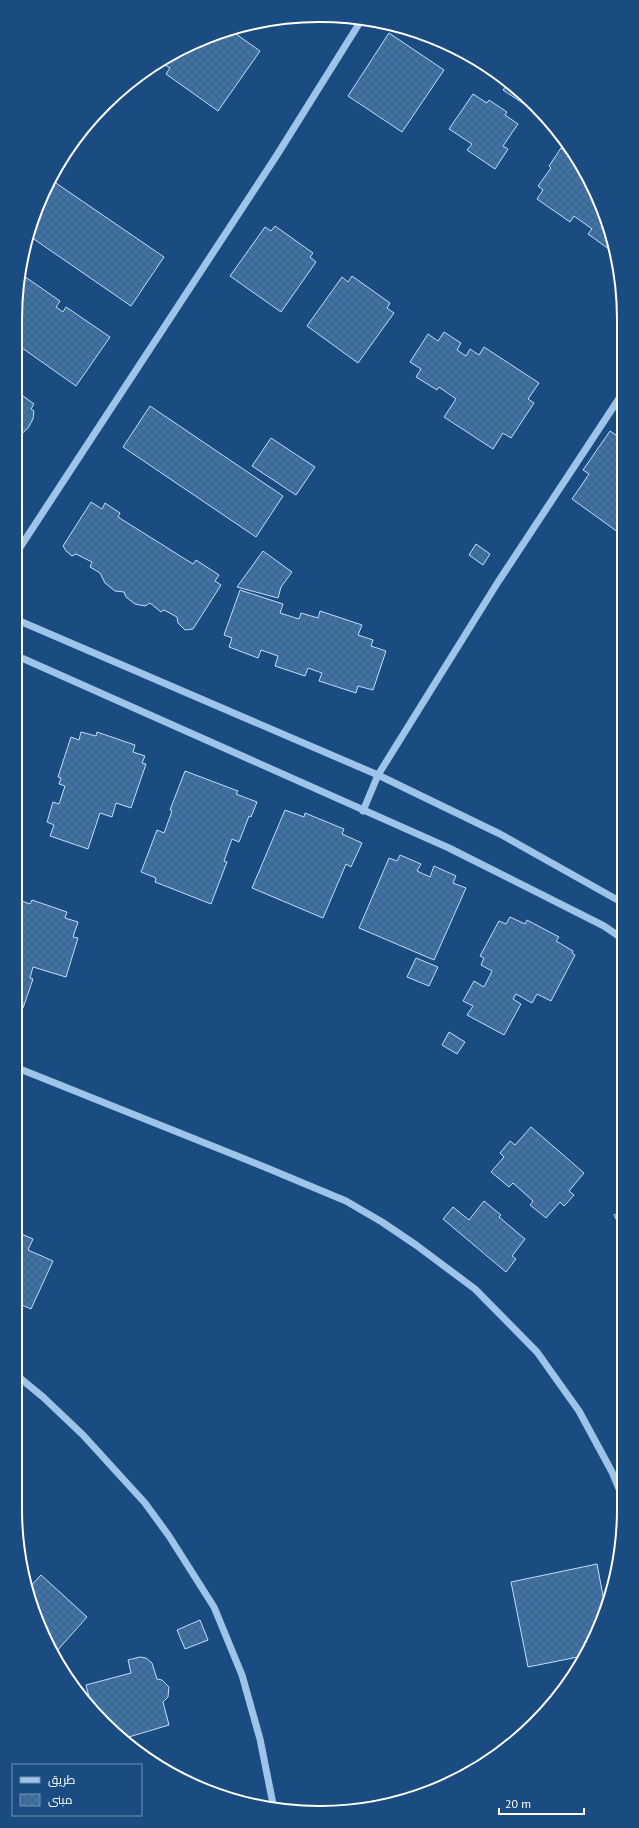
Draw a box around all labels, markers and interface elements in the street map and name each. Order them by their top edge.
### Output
legend [12,1764,142,1816]
text: طريق [48,1772,76,1787]
scale bar [499,1790,584,1816]
text: مبنى [48,1792,73,1807]
text: 20 m [505,1796,531,1811]

